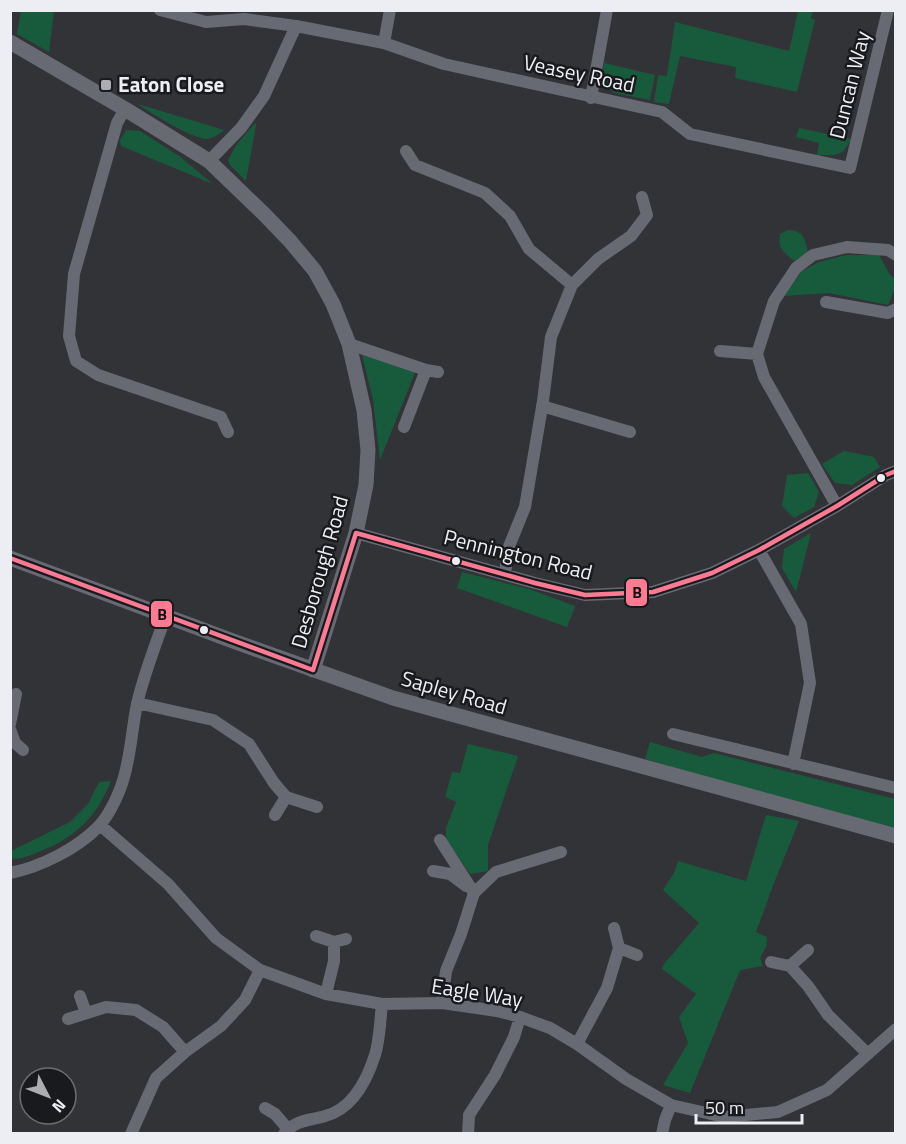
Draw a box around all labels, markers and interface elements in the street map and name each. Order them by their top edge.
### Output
street label: Duncan Way [820,27,878,142]
street label: Veasey Road [521,46,638,100]
place label: Eaton Close [118,68,224,100]
marker: Eaton Close [99,78,113,92]
unlabelled marker [875,472,887,484]
street label: Desborough Road [282,492,356,652]
street label: Pennington Road [441,520,596,588]
unlabelled marker [450,555,462,567]
line badge: B [625,578,648,607]
text: B [632,580,642,604]
line badge: B [150,600,173,628]
text: B [157,602,167,626]
unlabelled marker [198,624,210,636]
street label: Sapley Road [398,662,511,722]
street label: Eagle Way [429,969,525,1015]
north arrow [18,1066,78,1126]
scale bar [696,1087,802,1125]
text: N [47,1094,72,1118]
text: 50 m [705,1094,744,1121]

